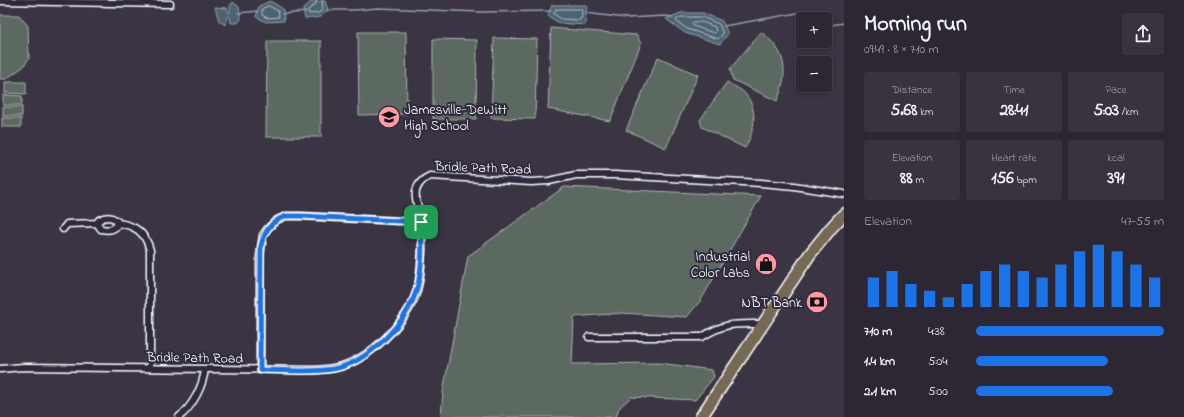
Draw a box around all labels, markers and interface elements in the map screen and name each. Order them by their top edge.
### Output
text: Morning run [864,9,967,41]
map controls [796,12,832,92]
button: + [796,12,832,48]
button: share [1122,13,1164,55]
text: 09:49 · 8 × 710 m [864,40,939,59]
button: − [796,56,832,92]
text: Distance [892,82,932,98]
text: Time [1003,82,1025,98]
text: Pace [1105,82,1127,98]
text: 5.68 [890,98,917,123]
text: 28:41 [1000,98,1028,123]
text: 5:03 [1093,98,1119,123]
place label: Jamesville-DeWitt High School [404,100,507,138]
school or university icon: Jamesville-DeWitt High School [376,104,402,130]
text: km [917,104,934,120]
text: /km [1119,104,1139,120]
text: Elevation [892,150,932,166]
text: Heart rate [991,150,1037,166]
text: kcal [1107,150,1125,166]
street label: Bridle Path Road [433,156,532,181]
text: 88 [900,166,913,191]
text: 156 [991,166,1014,191]
text: 391 [1107,166,1125,191]
text: m [913,172,924,188]
text: bpm [1014,172,1037,188]
pin [404,205,438,239]
icon: arrive [410,211,432,233]
text: Elevation [864,212,912,231]
text: 47–55 m [1121,212,1164,231]
place label: Industrial Color Labs [691,247,750,284]
shop icon: Industrial Color Labs [753,251,779,277]
bank icon: NBT Bank [804,289,830,315]
place label: NBT Bank [742,293,803,314]
text: 710 m [864,322,892,341]
text: 4:38 [928,322,945,341]
street label: Bridle Path Road [146,347,243,370]
text: 1.4 km [864,352,895,371]
text: 5:04 [928,352,948,371]
text: 2.1 km [864,382,896,401]
text: 5:00 [928,382,948,401]

